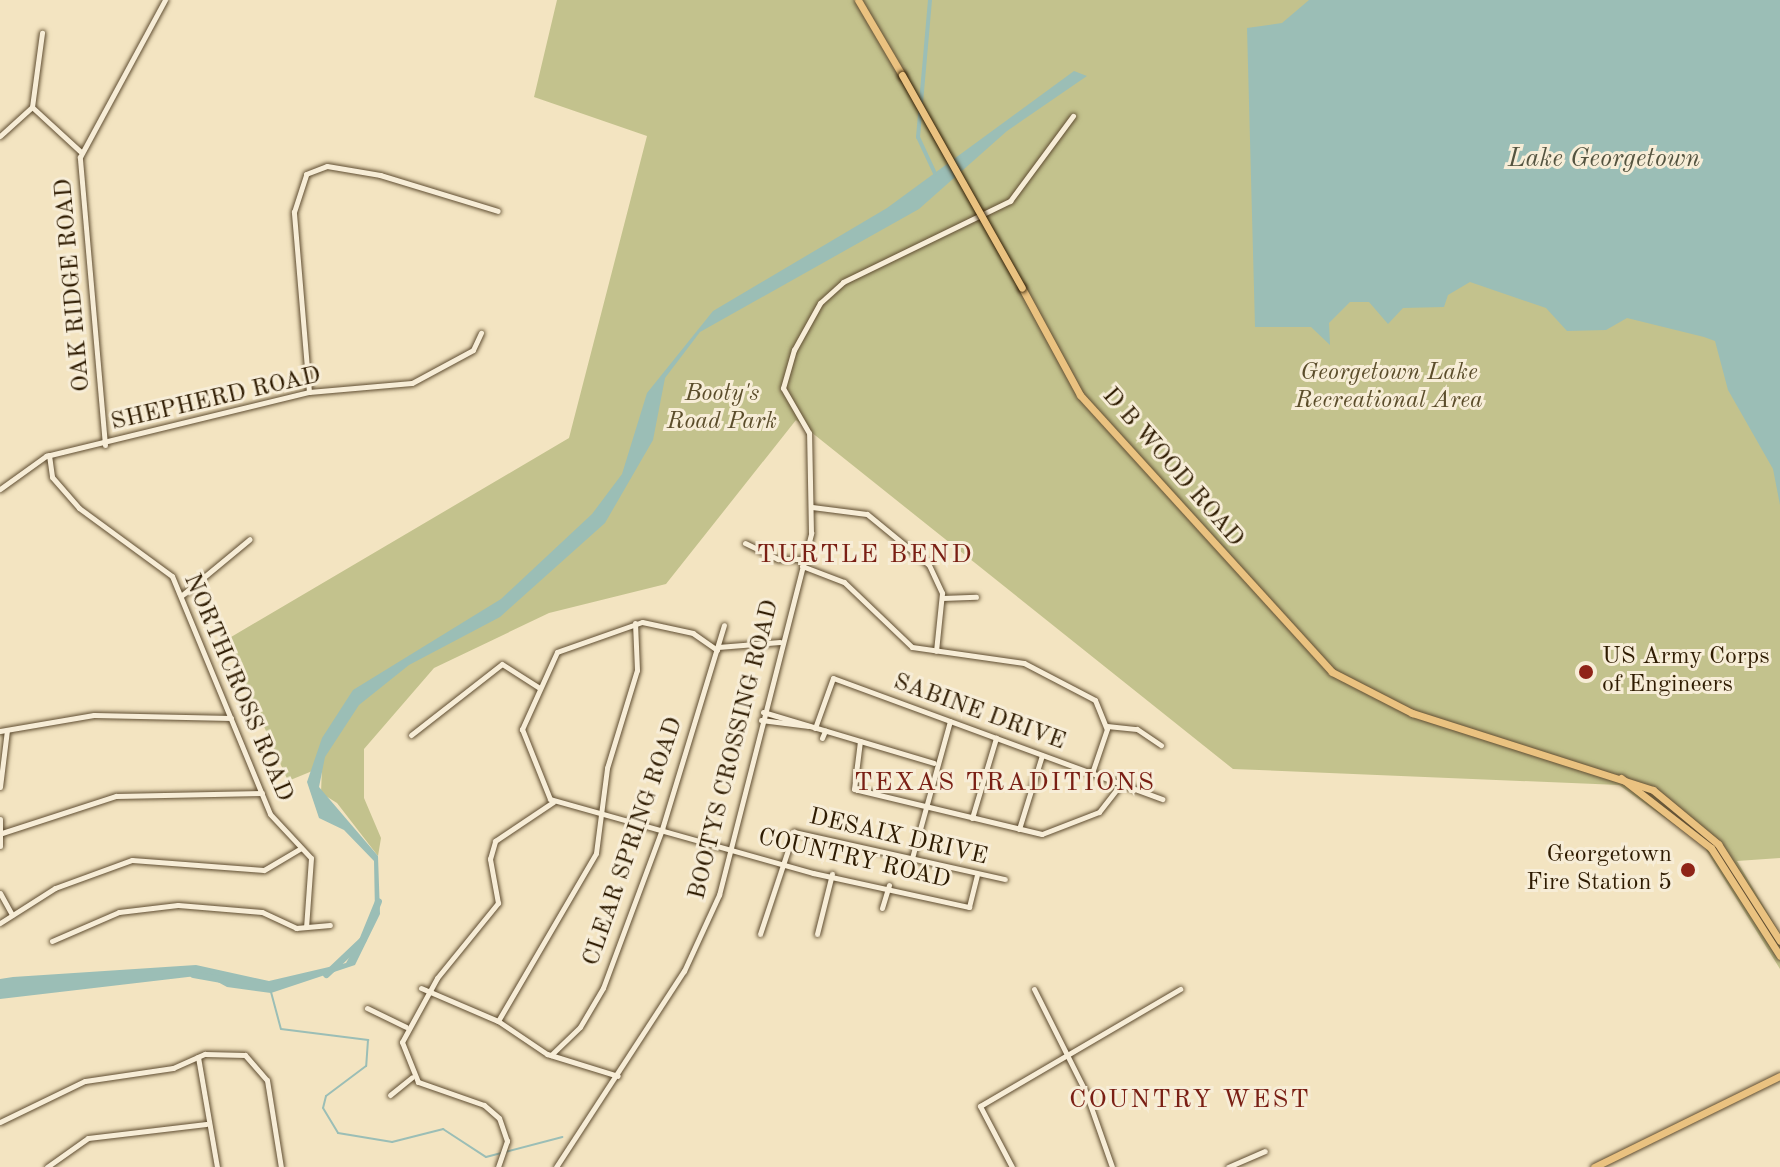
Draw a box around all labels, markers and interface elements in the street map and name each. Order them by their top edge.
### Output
water label: Lake Georgetown [1508,144,1700,176]
street label: OAK RIDGE ROAD [50,177,98,393]
park label: Georgetown Lake Recreational Area [1295,360,1483,416]
street label: SHEPHERD ROAD [108,362,324,438]
park label: Booty's Road Park [667,381,777,437]
street label: D B WOOD ROAD [1095,383,1249,553]
district label: TURTLE BEND [757,540,973,572]
street label: NORTHCROSS ROAD [176,570,298,806]
street label: BOOTYS CROSSING ROAD [684,597,786,903]
place label: US Army Corps of Engineers [1602,644,1770,700]
marker: US Army Corps of Engineers [1577,663,1595,681]
street label: SABINE DRIVE [889,669,1069,757]
street label: CLEAR SPRING ROAD [578,714,690,970]
district label: TEXAS TRADITIONS [854,768,1156,800]
street label: DESAIX DRIVE [806,803,990,873]
street label: COUNTRY ROAD [755,824,953,896]
place label: Georgetown Fire Station 5 [1526,842,1672,898]
marker: Georgetown Fire Station 5 [1679,861,1697,879]
district label: COUNTRY WEST [1069,1085,1311,1117]

